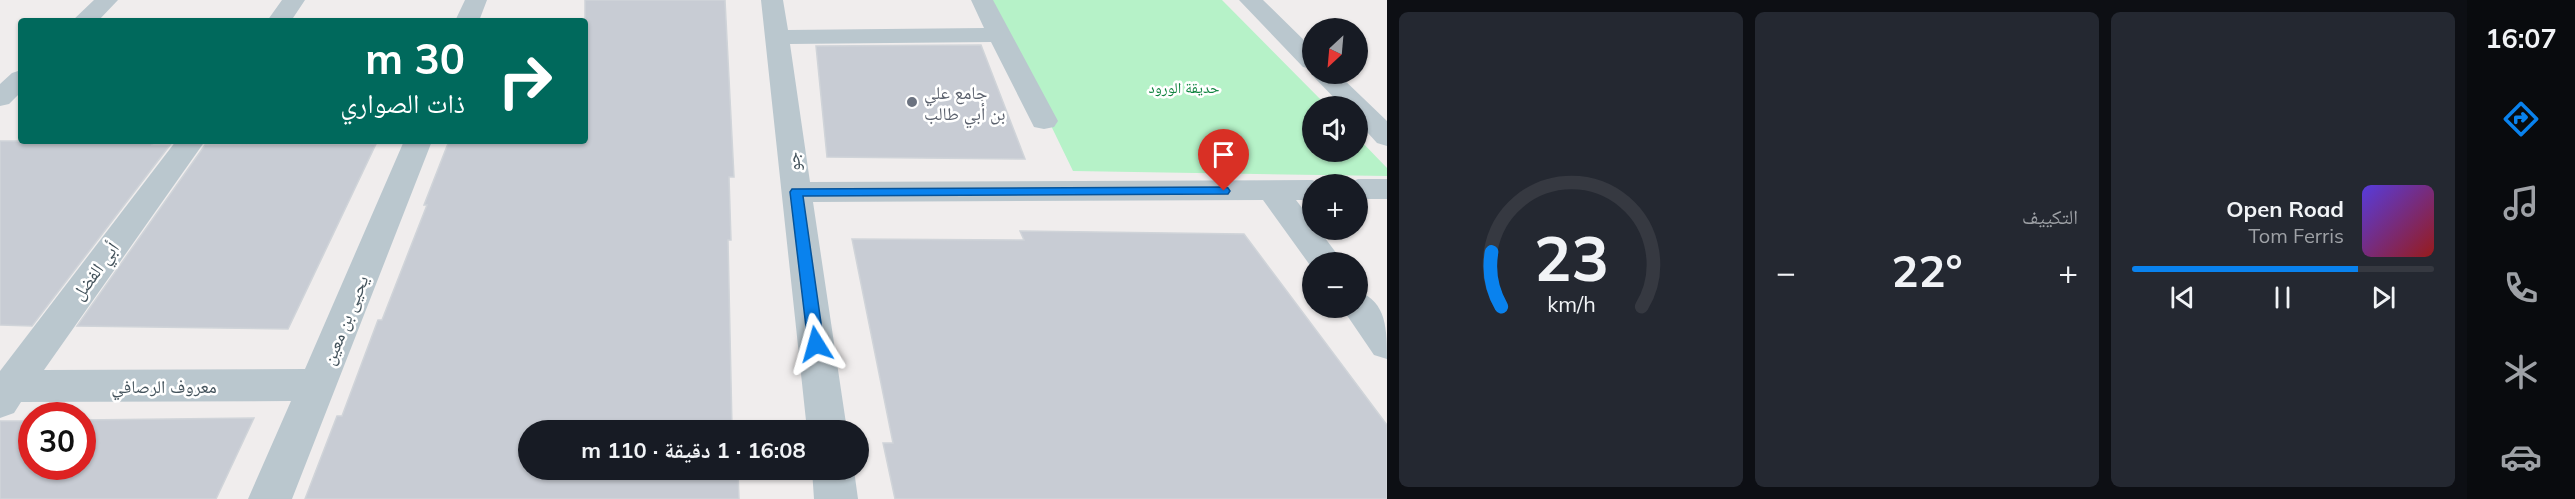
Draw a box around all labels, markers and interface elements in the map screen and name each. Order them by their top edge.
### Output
north arrow [1302,18,1368,84]
map controls [1302,18,1368,318]
text: 16:07 [2485,21,2557,55]
text: 30 m [365,32,465,85]
icon: right [486,42,564,120]
park label: حديقة الورود [1148,78,1220,97]
place label: جامع علي بن أبي طالب [924,81,1005,128]
text: ذات الصواري [340,86,465,120]
marker: جامع علي بن أبي طالب [905,95,919,109]
button: sound [1302,96,1368,162]
icon: directions [2500,98,2542,140]
pin [1198,129,1249,191]
icon: arrive [1207,138,1240,171]
street label: جو [780,151,806,173]
button: + [1302,174,1368,240]
icon: music [2500,182,2542,224]
text: Open Road [2226,195,2344,223]
text: التكييف [2022,204,2078,229]
text: 23 [1534,218,1608,297]
text: Tom Ferris [2248,223,2344,248]
street label: أبي الفضل [66,238,127,307]
text: 22° [1891,242,1963,298]
text: − [1776,251,1796,292]
text: + [2058,251,2078,292]
button: − [1302,252,1368,318]
icon: phone [2500,267,2542,309]
street label: يحيى بن معين [317,272,373,368]
icon: previous [2166,281,2199,314]
icon: pause [2266,281,2299,314]
icon: next [2367,281,2400,314]
text: km/h [1547,290,1595,317]
position arrow [784,312,848,376]
icon: climate [2500,351,2542,393]
street label: معروف الرصافي [111,375,217,401]
speed limit sign: 30 [18,402,96,480]
text: 16:08 · 1 دقيقة · 110 m [581,436,806,464]
icon: car [2500,436,2542,478]

